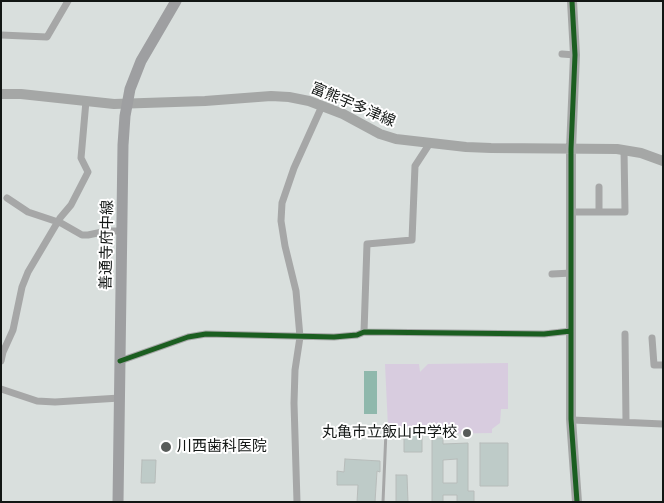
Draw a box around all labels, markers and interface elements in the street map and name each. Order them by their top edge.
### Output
street label: 富熊宇多津線 [308,79,398,131]
street label: 善通寺府中線 [97,200,117,290]
place label: 丸亀市立飯山中学校 [322,424,457,442]
marker: 丸亀市立飯山中学校 [461,427,473,439]
place label: 川西歯科医院 [177,438,267,456]
marker: 川西歯科医院 [159,440,173,454]

